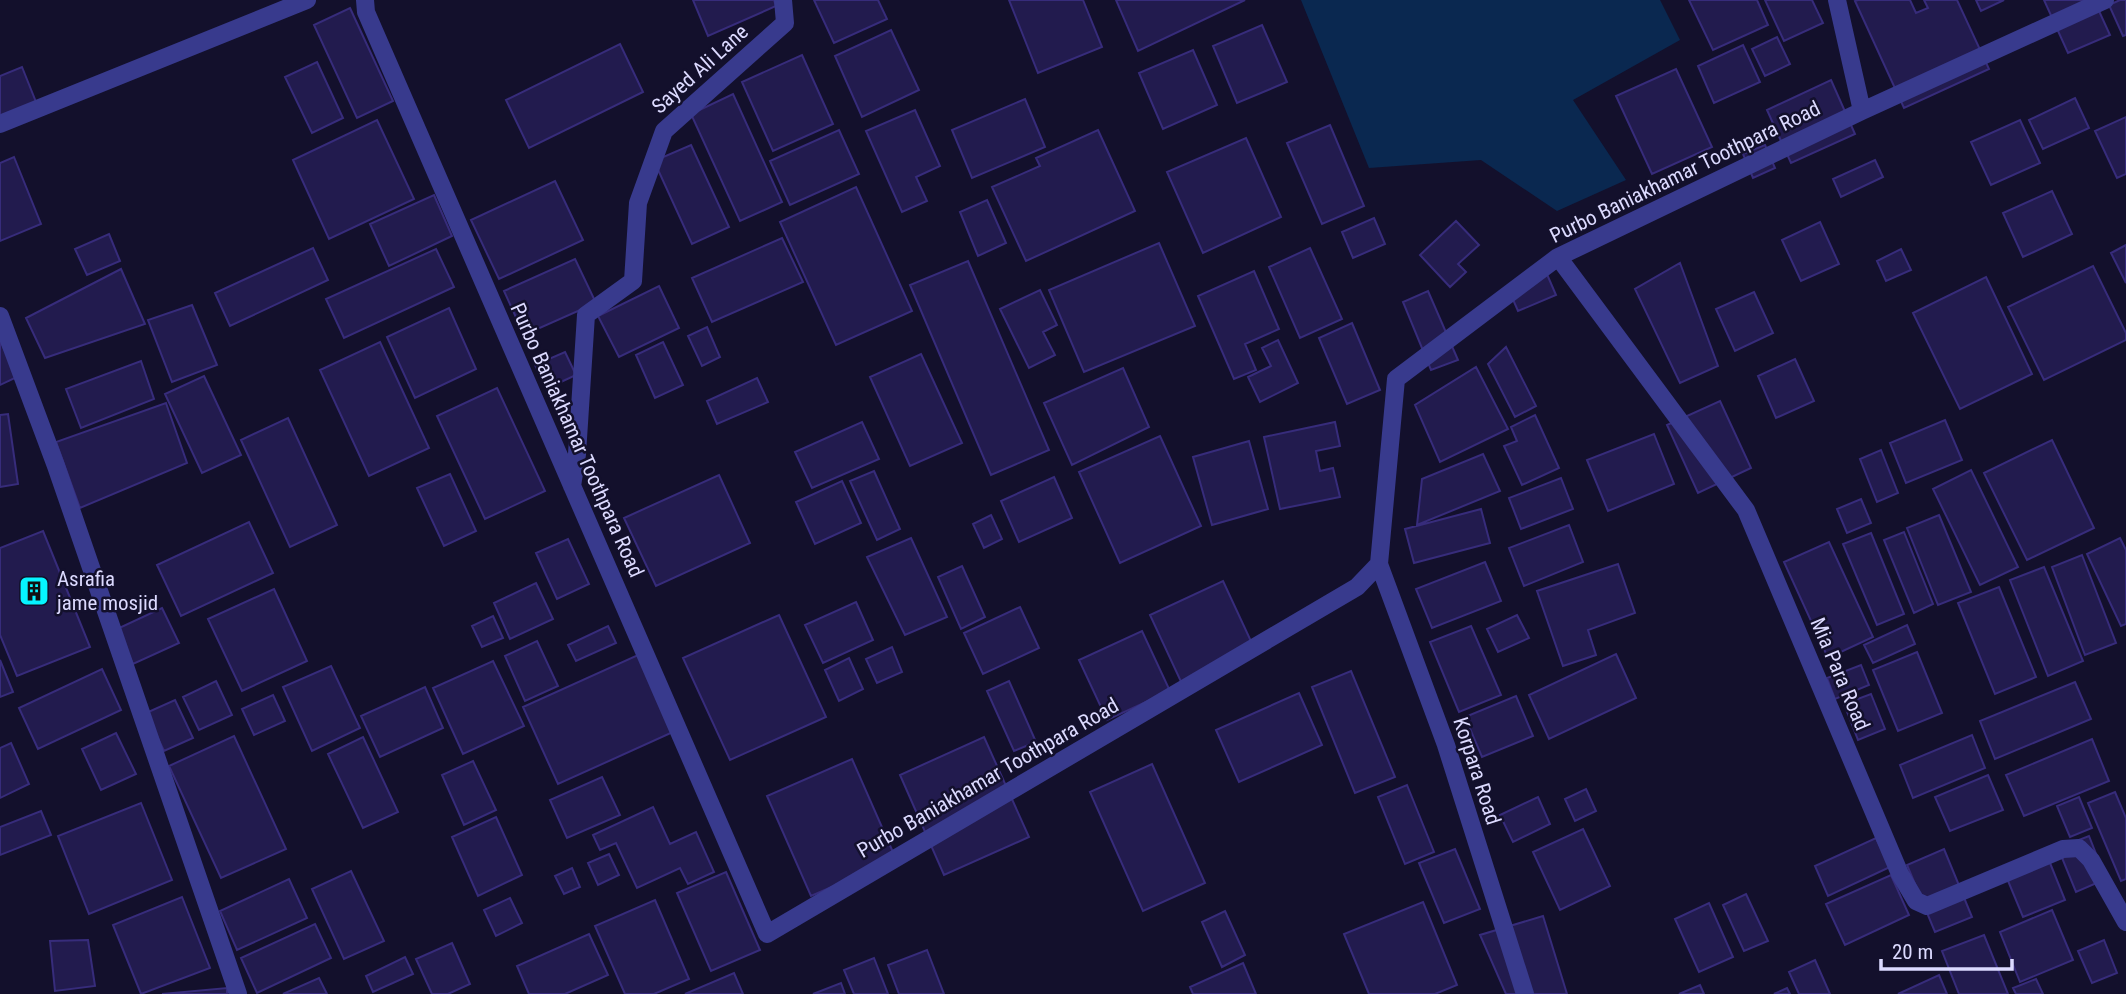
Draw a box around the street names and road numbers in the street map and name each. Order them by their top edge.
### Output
street label: Sayed Ali Lane [647,19,753,118]
street label: Purbo Baniakhamar Toothpara Road [1546,96,1824,248]
street label: Purbo Baniakhamar Toothpara Road [506,299,648,581]
street label: Mia Para Road [1805,614,1875,734]
street label: Purbo Baniakhamar Toothpara Road [853,693,1123,863]
street label: Korpara Road [1448,714,1506,828]

